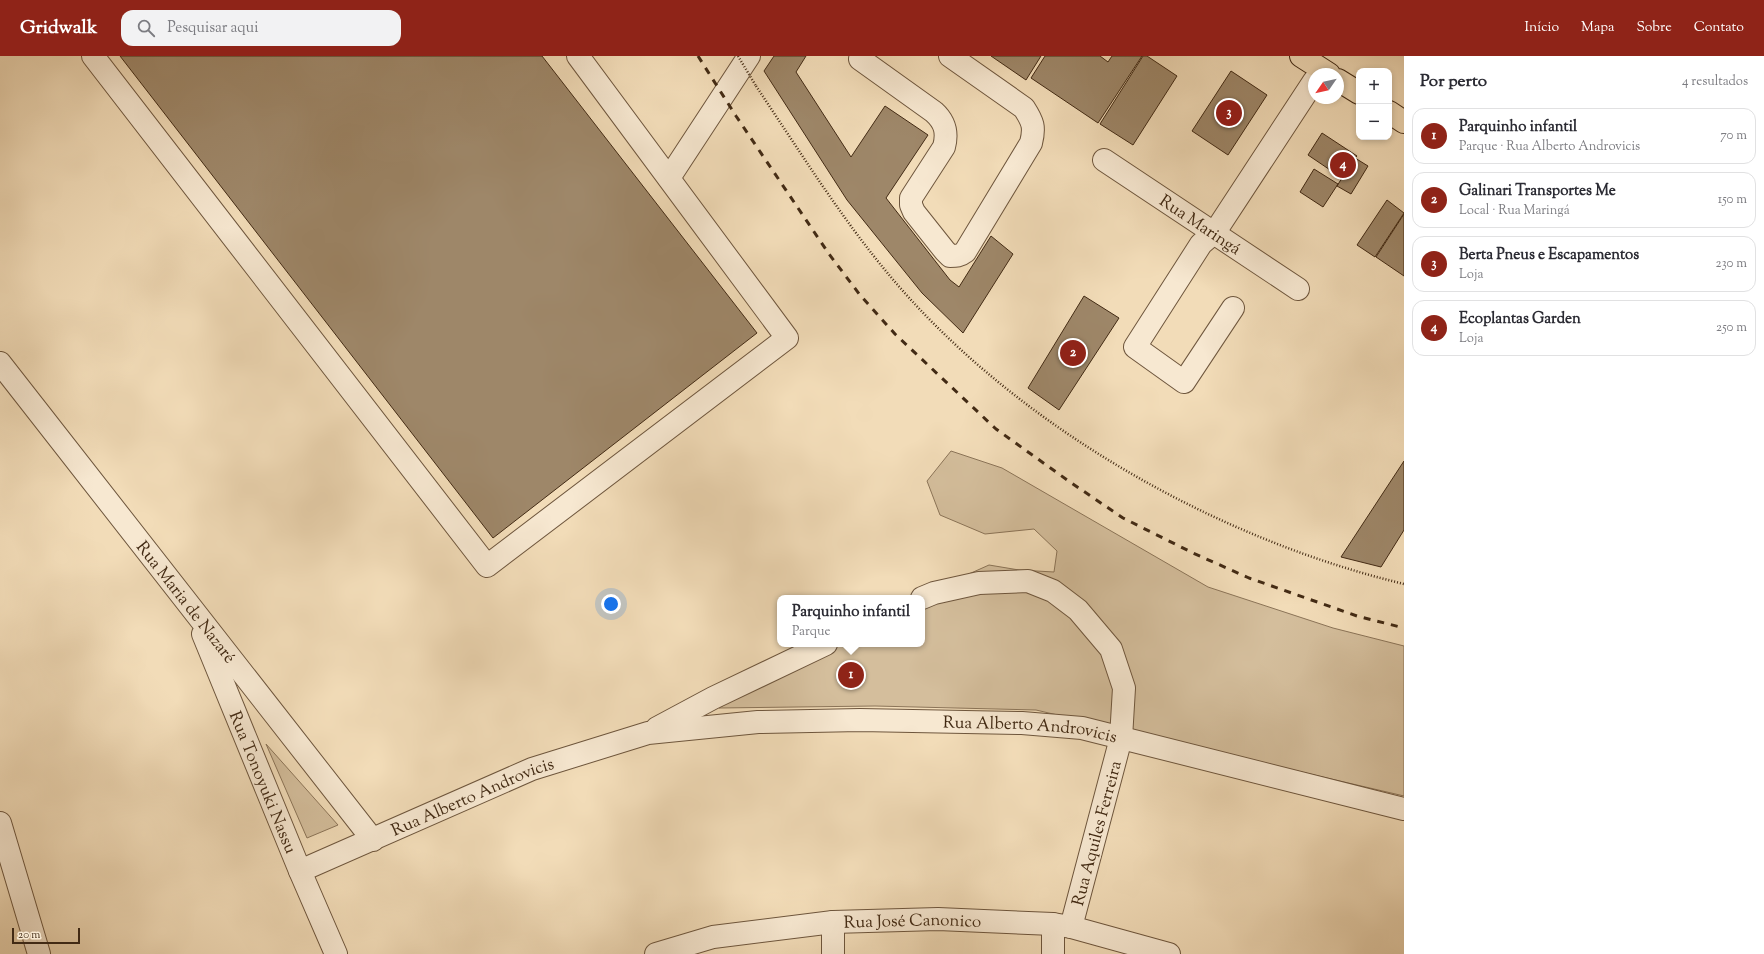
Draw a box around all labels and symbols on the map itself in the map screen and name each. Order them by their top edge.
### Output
north arrow [1308,68,1344,104]
pin: 3 [1216,98,1242,128]
pin: 4 [1330,150,1356,180]
street label: Rua Maringá [1154,190,1245,262]
pin: 2 [1060,338,1086,368]
street label: Rua Maria de Nazaré [130,537,241,669]
your location [601,594,621,614]
pin: 1 [838,660,864,690]
street label: Rua Tonoyuki Nassu [222,708,302,858]
street label: Rua Alberto Androvicis [943,712,1120,750]
street label: Rua Alberto Androvicis [388,753,558,843]
street label: Rua Aquiles Ferreira [1067,758,1129,909]
street label: Rua José Canonico [843,909,982,936]
scale bar [12,926,80,945]

